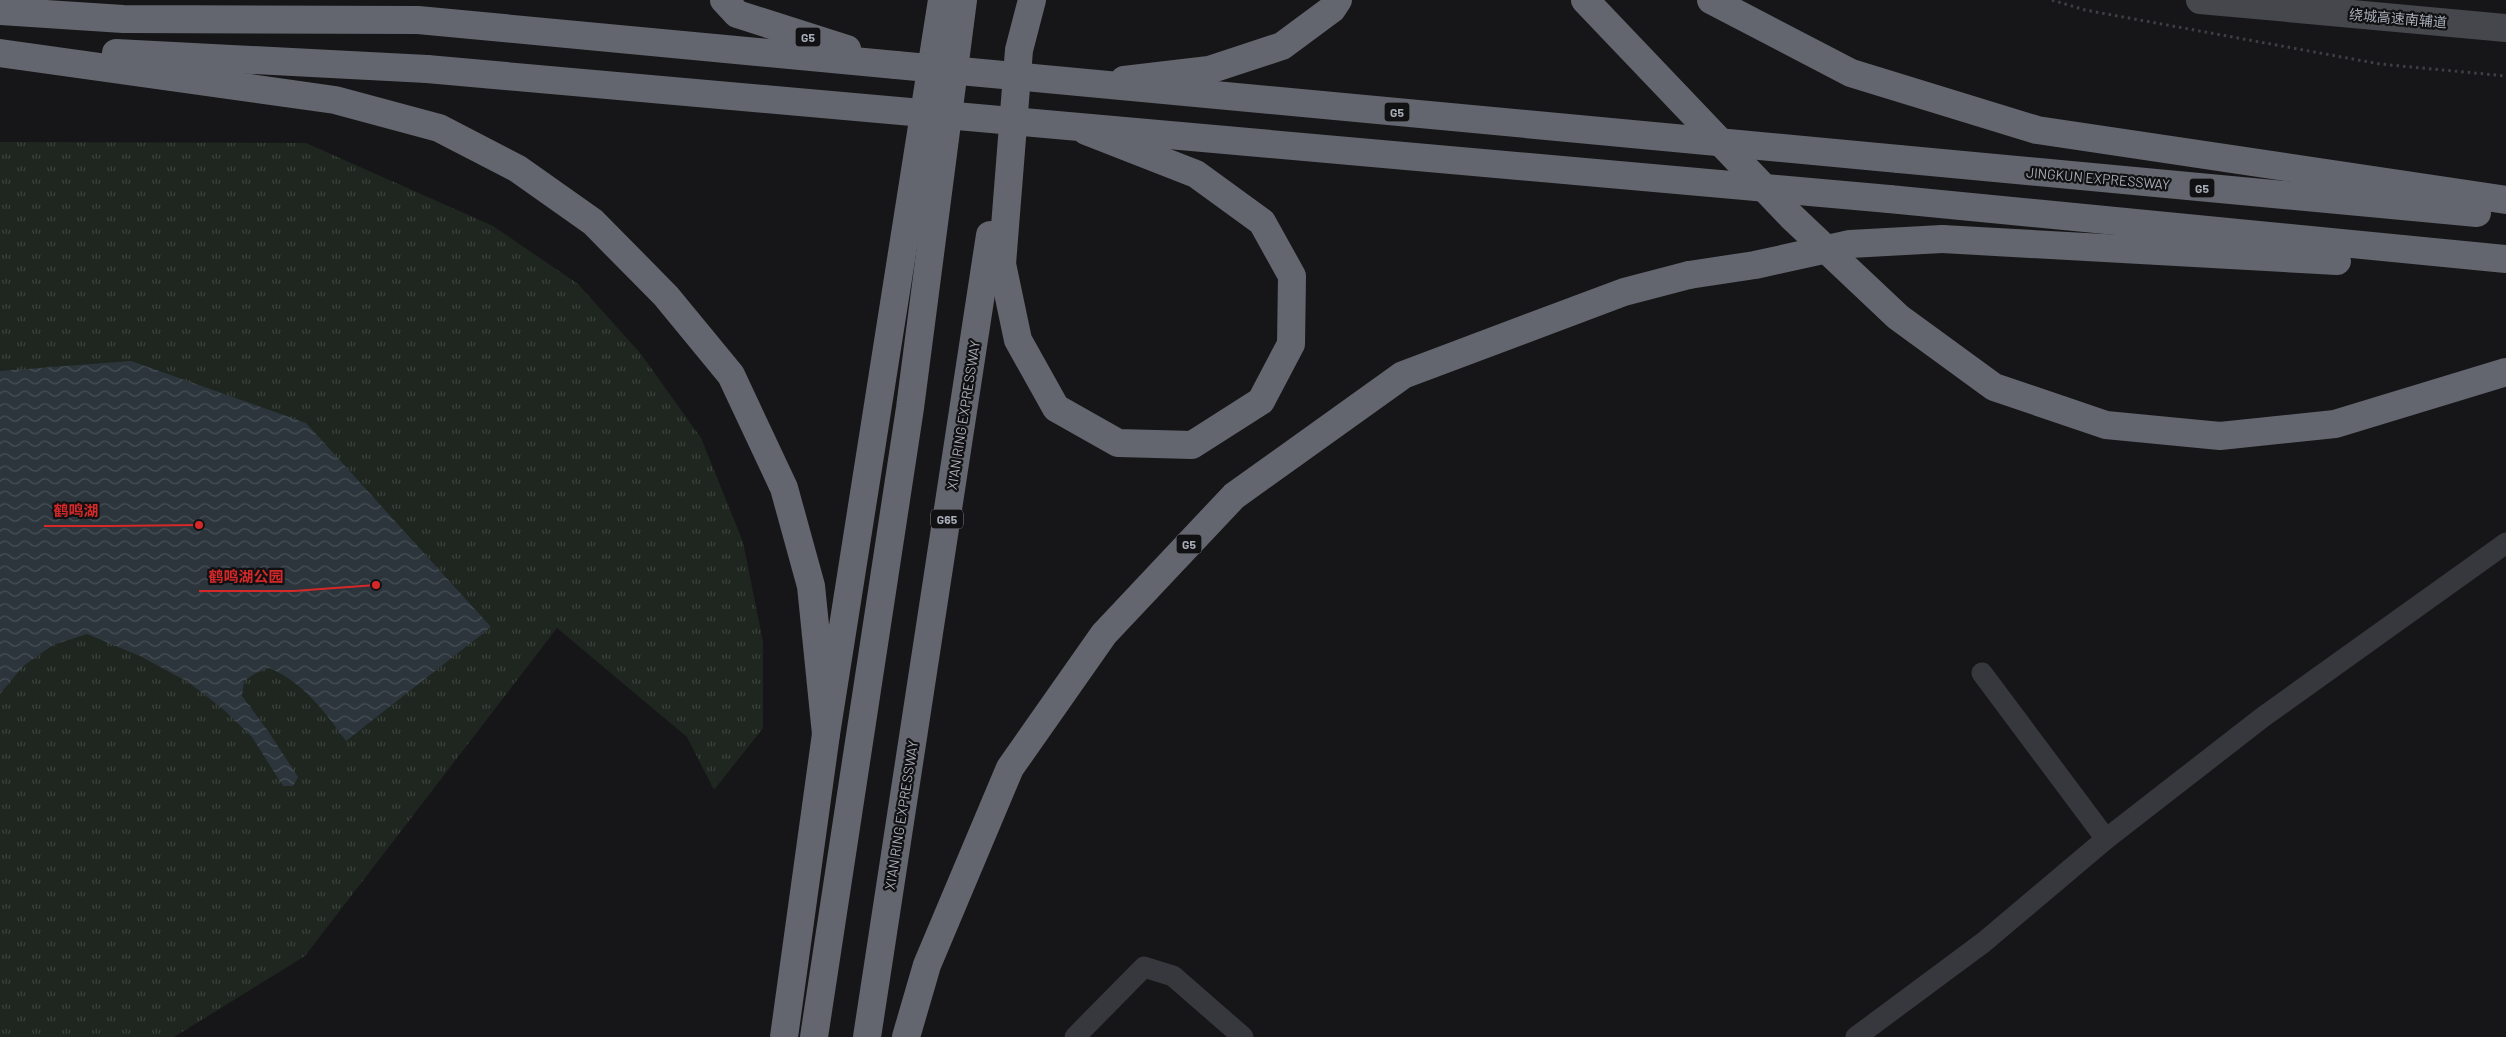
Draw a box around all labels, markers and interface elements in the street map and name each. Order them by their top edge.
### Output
street label: 绕城高速南辅道 [2348,5,2448,31]
road number: G5 [796,28,820,46]
road number: G5 [1384,102,1410,121]
street label: JINGKUN EXPRESSWAY [2025,163,2171,193]
road number: G5 [2190,178,2214,198]
street label: XI'AN RING EXPRESSWAY [943,339,983,491]
callout: 鹤鸣湖 [44,496,109,526]
text: 鹤鸣湖 [53,501,99,519]
road number: G65 [931,509,963,528]
road number: G5 [1176,534,1202,554]
callout: 鹤鸣湖公园 [199,561,294,591]
text: 鹤鸣湖公园 [208,567,284,585]
street label: XI'AN RING EXPRESSWAY [881,739,921,891]

